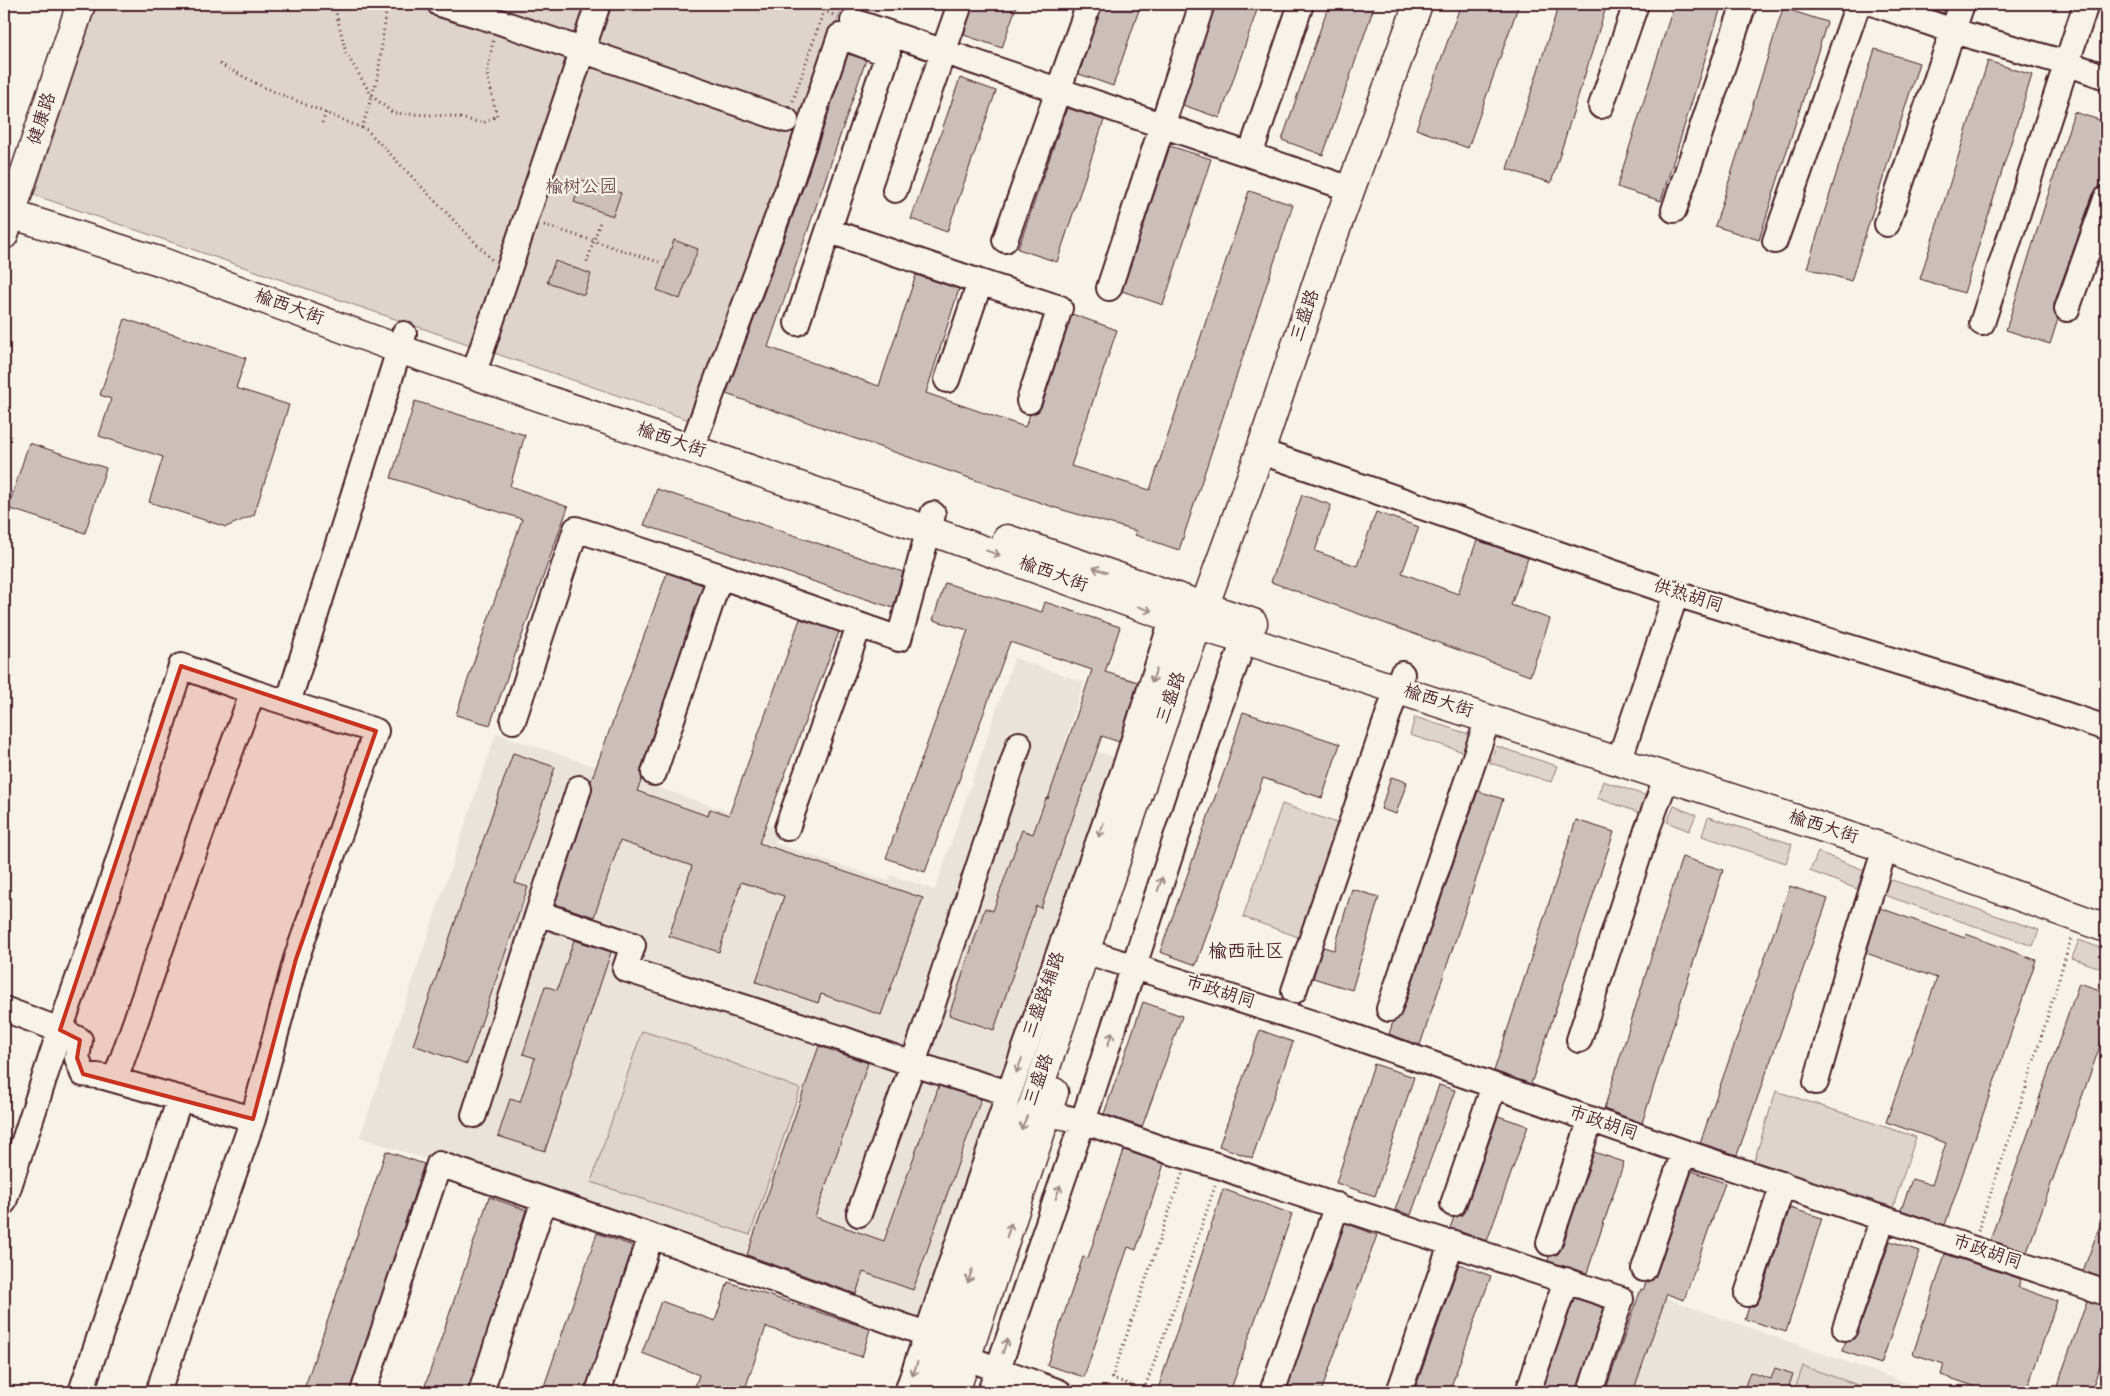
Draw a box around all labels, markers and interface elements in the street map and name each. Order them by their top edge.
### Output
street label: 健康路 [22,89,64,149]
park label: 榆树公园 [545,175,617,201]
street label: 榆西大街 [251,283,327,333]
street label: 三盛路 [1285,286,1327,346]
street label: 榆西大街 [633,417,709,465]
one-way arrow [984,549,1000,558]
street label: 榆西大街 [1015,550,1091,600]
one-way arrow [1092,565,1108,574]
street label: 供热胡同 [1650,574,1726,620]
one-way arrow [1137,605,1153,614]
one-way arrow [1148,668,1158,684]
street label: 三盛路 [1151,668,1193,728]
street label: 榆西大街 [1400,679,1476,725]
street label: 榆西大街 [1785,805,1861,851]
one-way arrow [1096,822,1105,837]
one-way arrow [1156,876,1166,892]
district label: 榆西社区 [1208,939,1284,966]
street label: 三盛路辅路 [1017,948,1073,1042]
street label: 市政胡同 [1182,970,1258,1016]
one-way arrow [1106,1031,1115,1047]
street label: 三盛路 [1019,1050,1061,1110]
one-way arrow [1014,1058,1023,1073]
street label: 市政胡同 [1565,1100,1641,1148]
one-way arrow [1019,1115,1029,1130]
one-way arrow [1054,1185,1063,1201]
one-way arrow [1005,1223,1014,1238]
street label: 市政胡同 [1949,1229,2025,1277]
one-way arrow [965,1267,974,1283]
one-way arrow [1001,1339,1010,1354]
one-way arrow [910,1360,919,1376]

